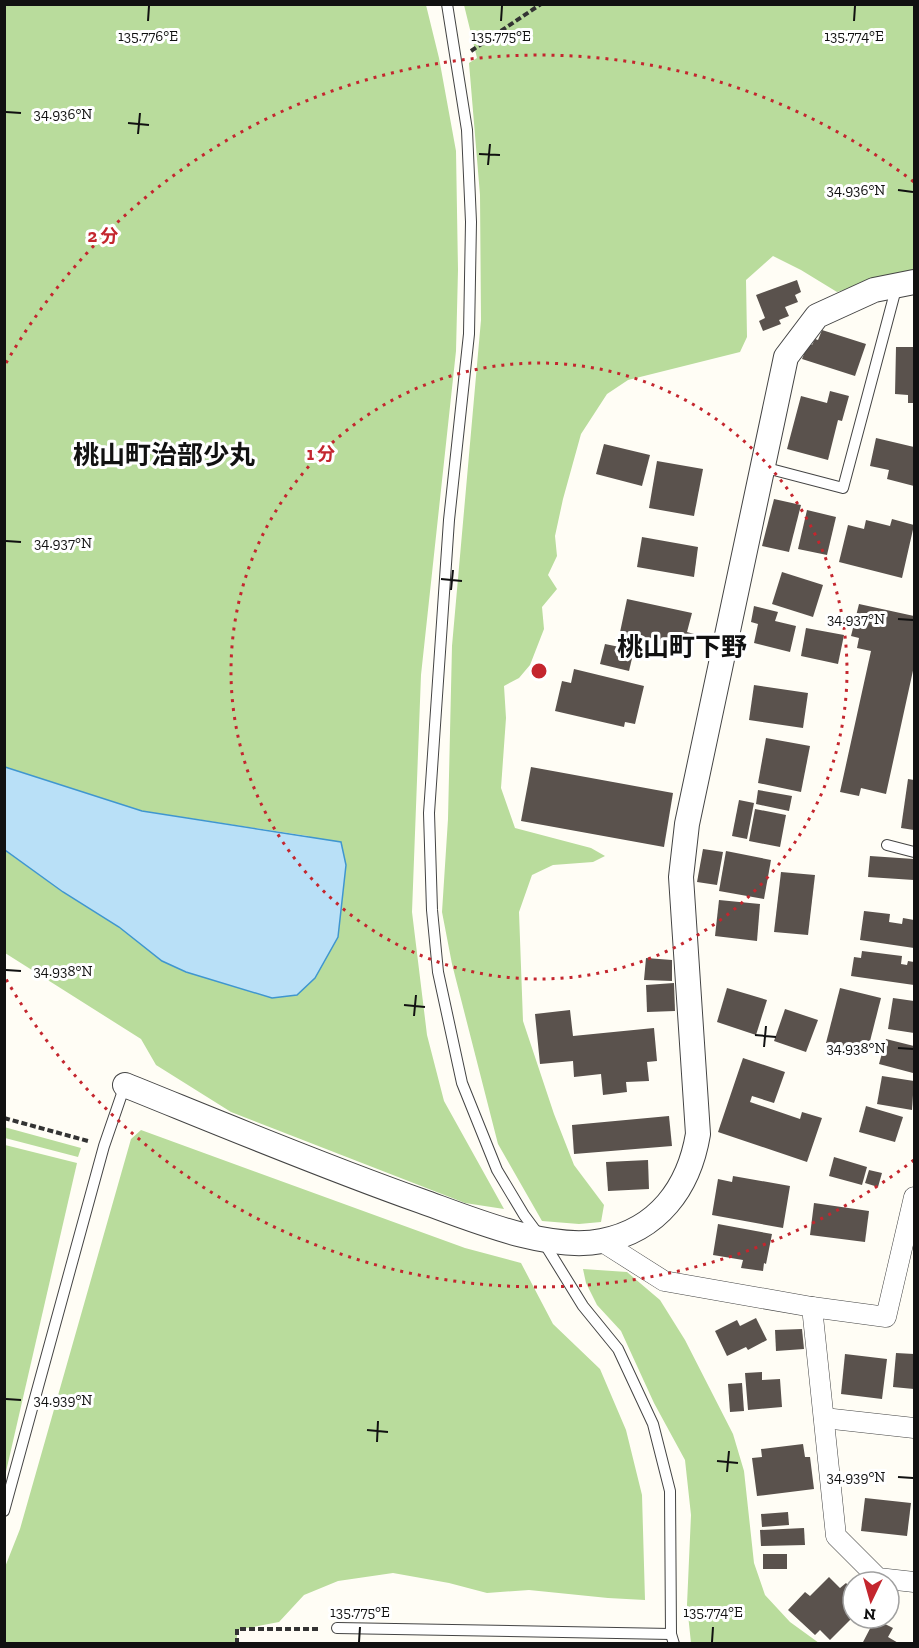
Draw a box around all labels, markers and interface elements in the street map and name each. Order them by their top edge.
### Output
text: 135.776°E [118,27,178,45]
text: 135.775°E [471,27,531,45]
text: 135.774°E [824,27,884,45]
text: 34.936°N [34,105,92,123]
text: 34.936°N [827,181,885,199]
text: 2 分 [87,225,119,247]
district label: 桃山町治部少丸 [73,439,255,471]
text: 1 分 [307,443,335,465]
text: 34.937°N [34,534,92,552]
text: 34.937°N [827,610,885,628]
district label: 桃山町下野 [617,631,747,663]
centre of rings [529,661,549,681]
text: 34.938°N [34,962,92,980]
text: 34.938°N [827,1039,885,1057]
text: 34.939°N [34,1391,92,1409]
text: 34.939°N [827,1468,885,1486]
north arrow [841,1570,901,1630]
text: 135.775°E [330,1603,390,1621]
text: 135.774°E [683,1603,743,1621]
text: N [863,1604,877,1624]

